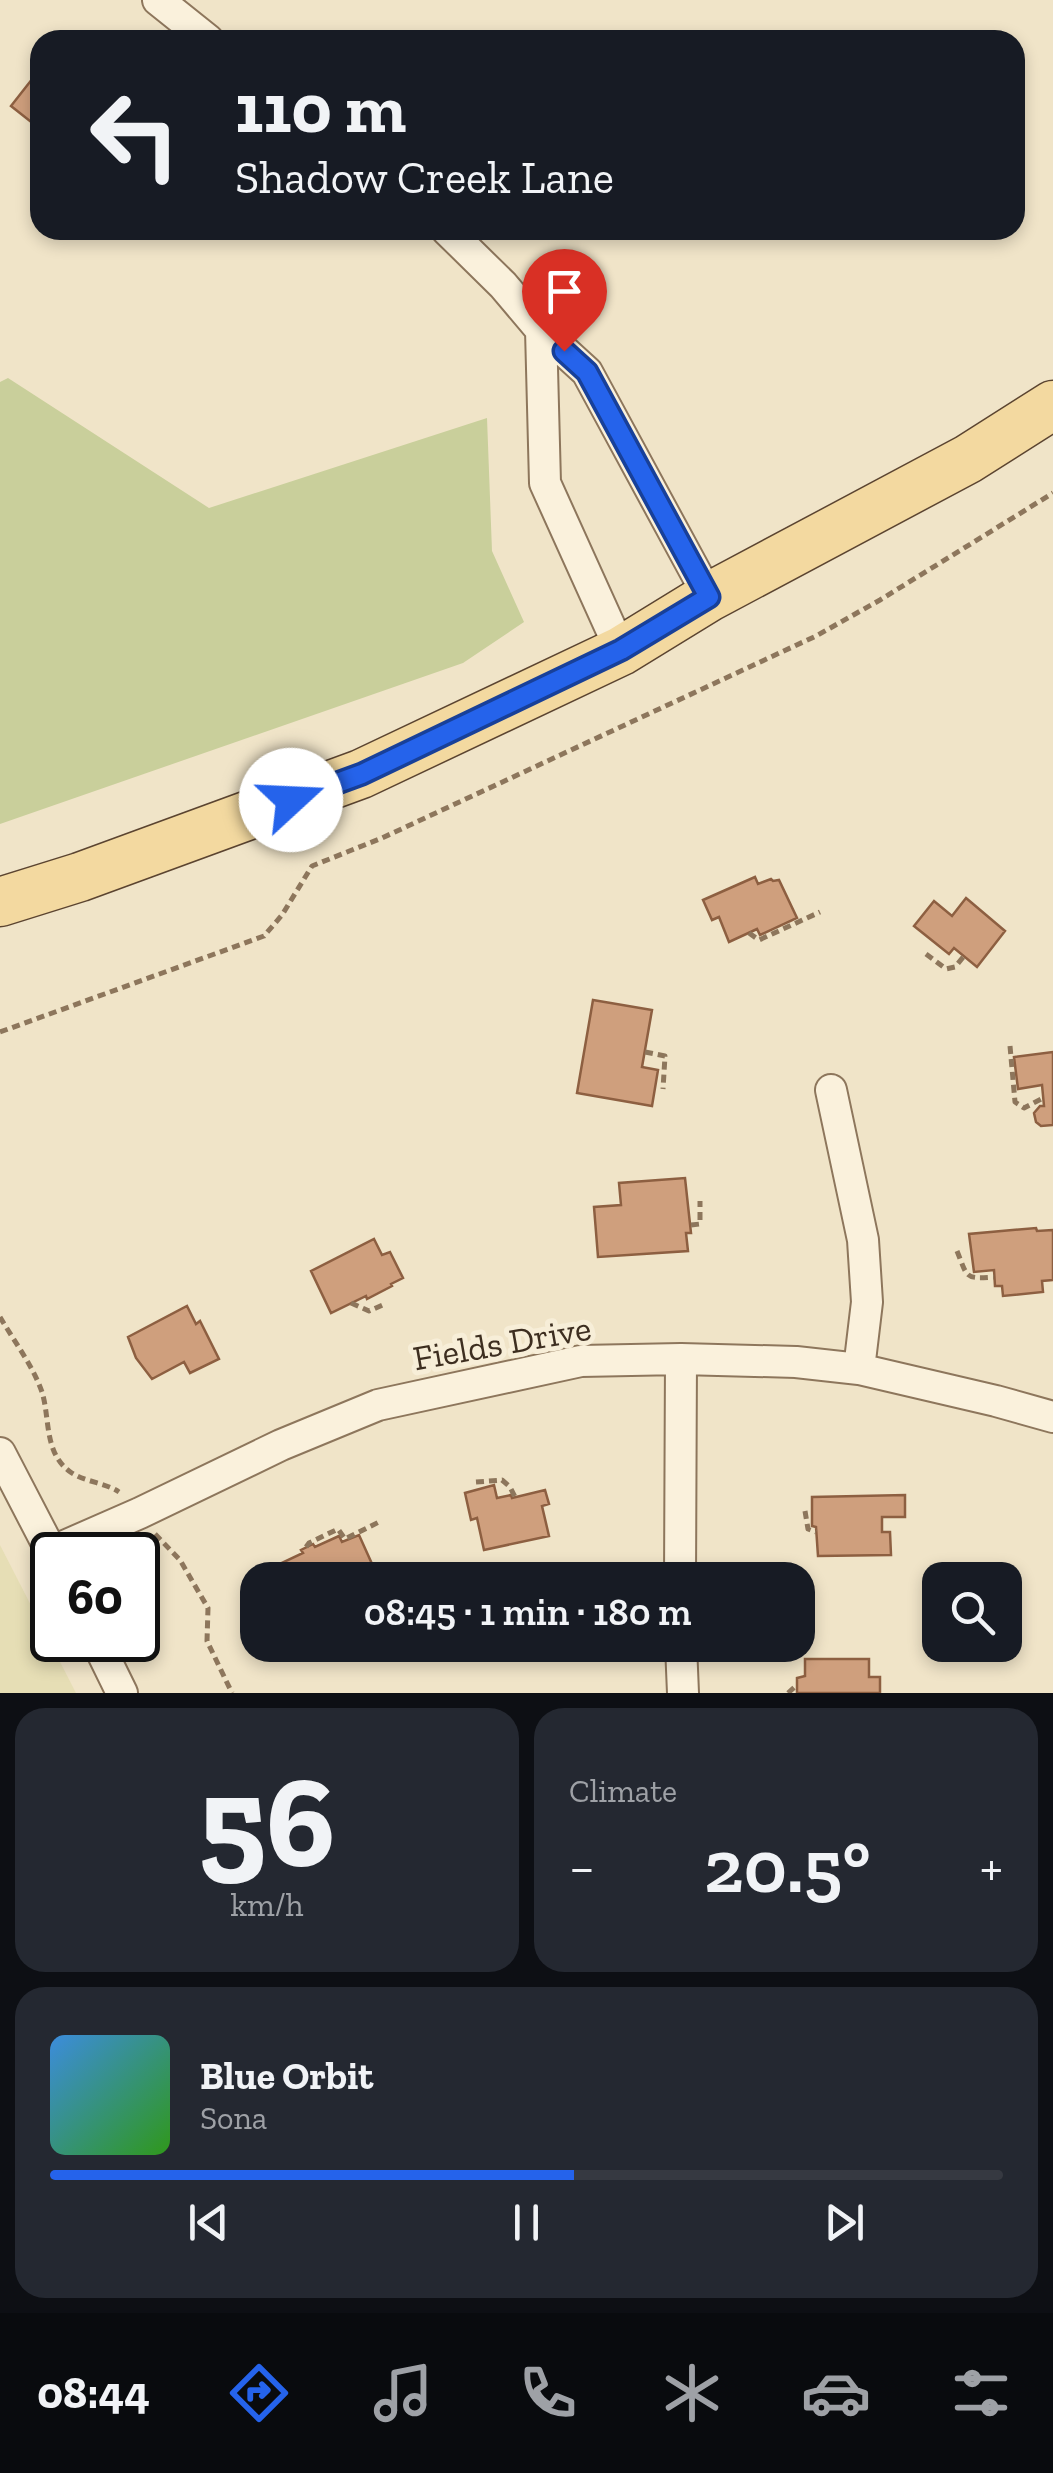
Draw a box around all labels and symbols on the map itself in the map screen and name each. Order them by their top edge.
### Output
pin [522,249,607,352]
position arrow [239,748,343,852]
street label: Fields Drive [410,1307,594,1379]
speed limit sign: 60 [30,1532,160,1662]

